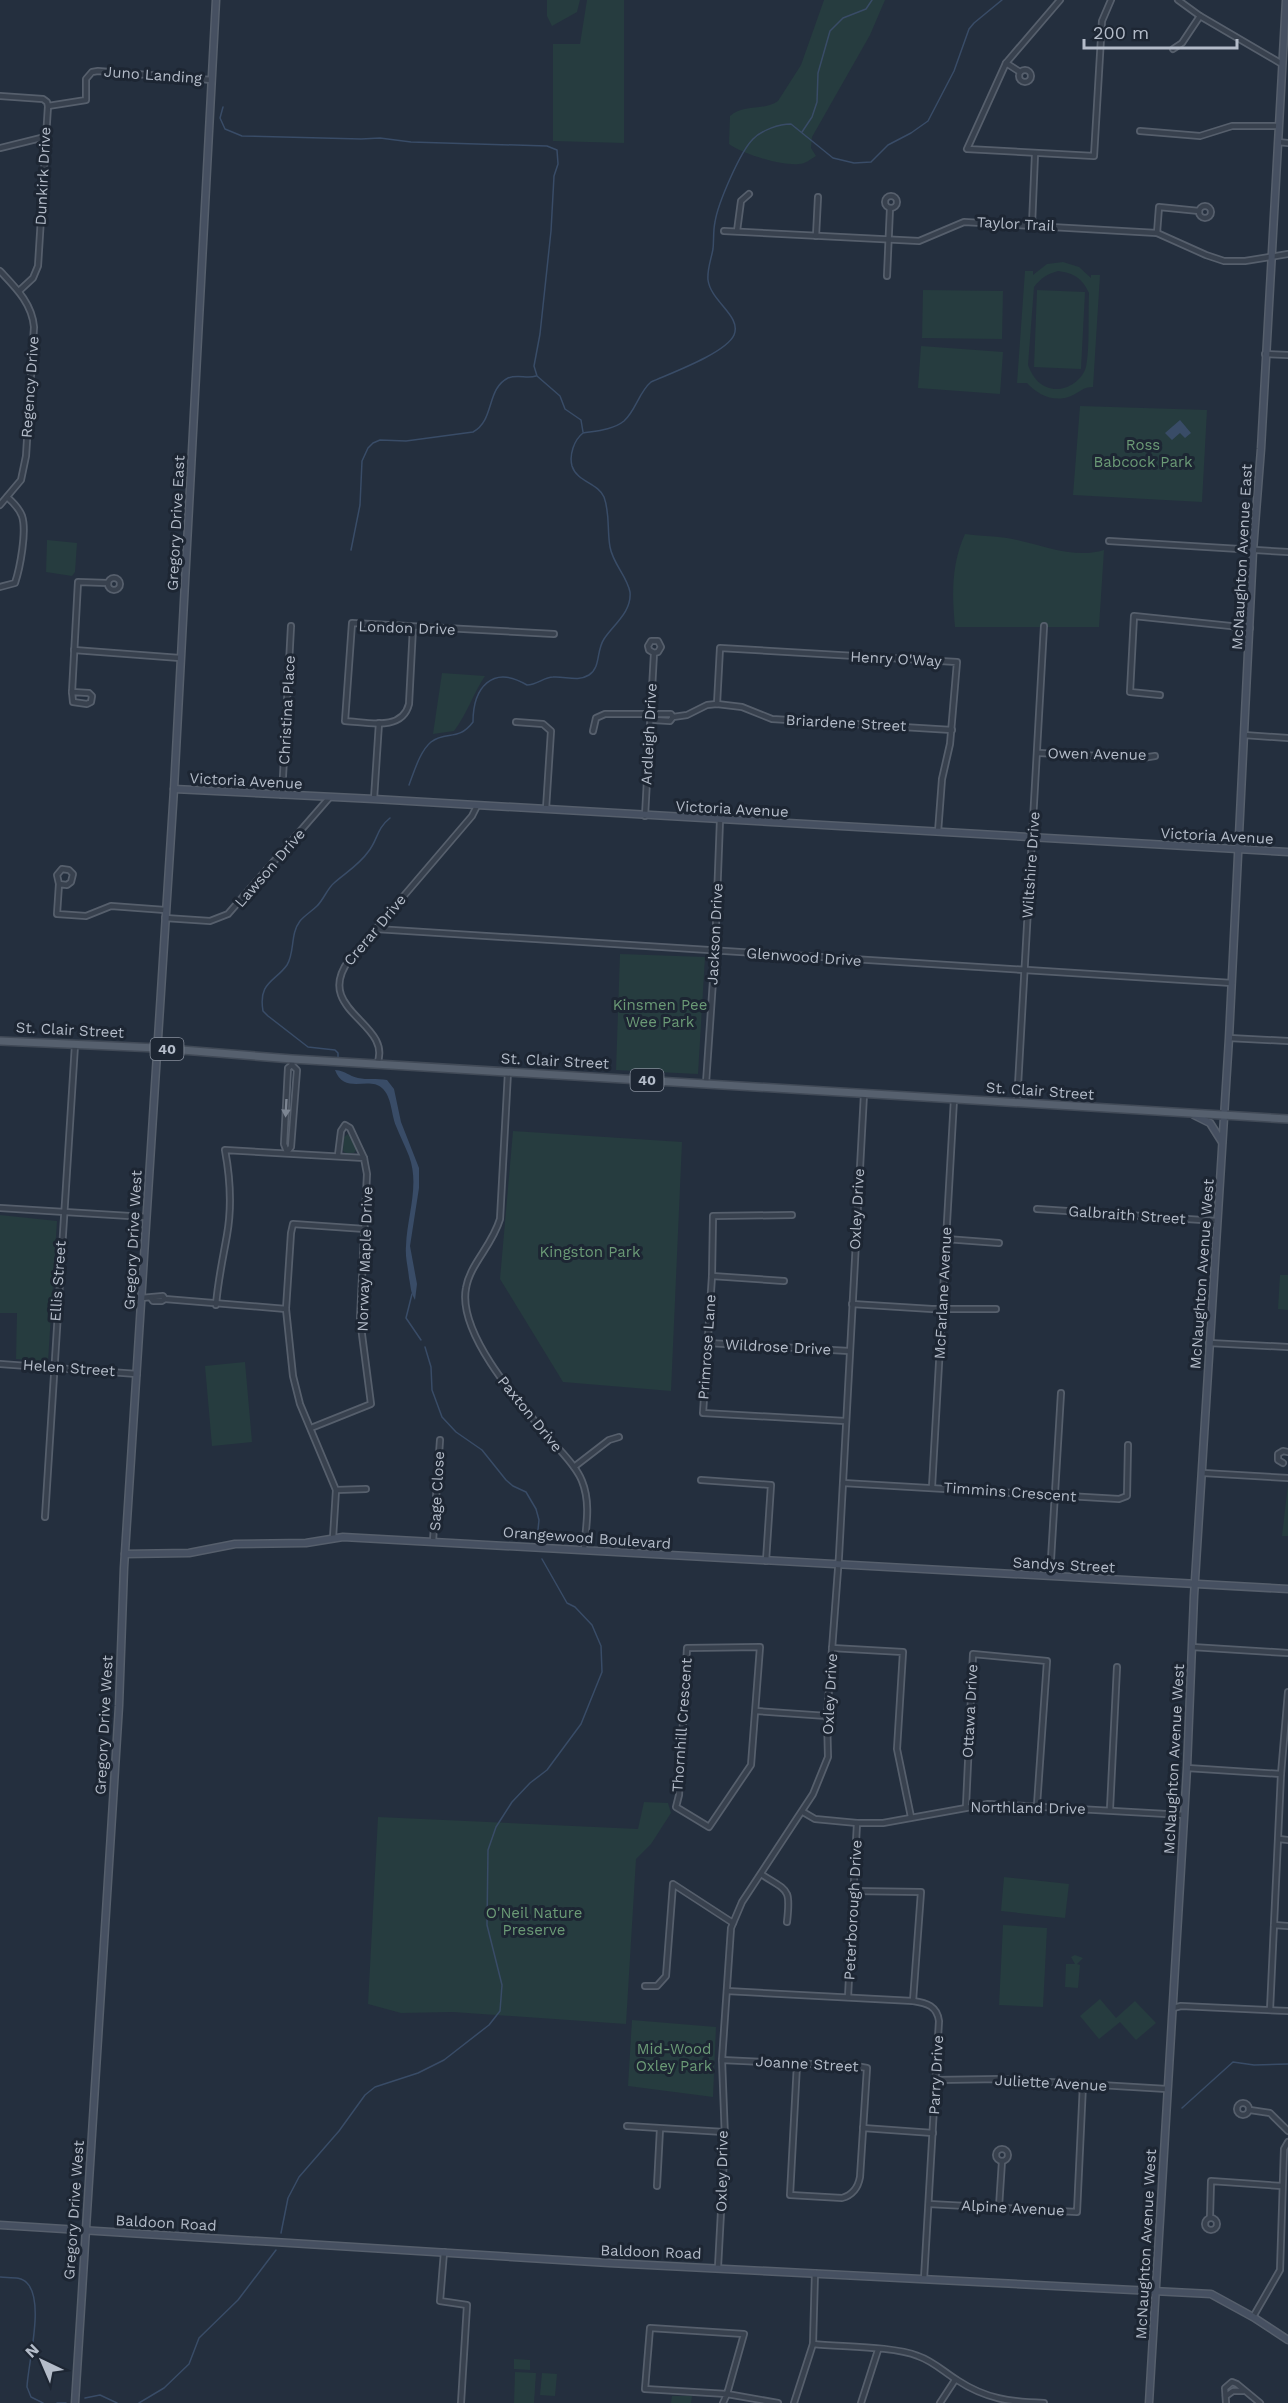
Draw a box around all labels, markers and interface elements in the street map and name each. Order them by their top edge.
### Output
scale bar [1084,12,1237,50]
text: 200 m [1093,22,1149,43]
street label: Juno Landing [103,63,203,87]
street label: Dunkirk Drive [31,126,55,226]
street label: Taylor Trail [976,213,1056,235]
street label: Regency Drive [17,335,43,439]
park label: Ross Babcock Park [1093,436,1193,471]
street label: Gregory Drive East [163,454,189,591]
street label: McNaughton Avenue East [1228,463,1256,651]
street label: London Drive [358,617,456,639]
street label: Henry O'Way [850,648,943,670]
street label: Christina Place [275,655,299,765]
street label: Ardleigh Drive [637,683,661,785]
street label: Briardene Street [785,711,907,735]
street label: Owen Avenue [1047,744,1147,764]
street label: Victoria Avenue [189,769,303,793]
street label: Victoria Avenue [675,797,789,821]
street label: Wiltshire Drive [1018,811,1044,919]
street label: Victoria Avenue [1160,824,1274,848]
street label: Lawson Drive [231,825,309,911]
street label: Jackson Drive [703,883,727,985]
street label: Crerar Drive [340,891,410,969]
street label: Glenwood Drive [746,944,862,970]
park label: Kinsmen Pee Wee Park [613,996,707,1031]
street label: St. Clair Street [15,1018,125,1042]
road number: 40 [150,1038,184,1060]
street label: St. Clair Street [500,1049,610,1073]
road number: 40 [630,1069,664,1091]
street label: St. Clair Street [985,1078,1095,1104]
one-way arrow [281,1099,290,1118]
street label: Oxley Drive [846,1168,868,1250]
street label: Gregory Drive West [120,1169,146,1310]
street label: McNaughton Avenue West [1186,1178,1218,1370]
street label: Norway Maple Drive [353,1186,377,1332]
street label: Galbraith Street [1068,1202,1187,1228]
street label: McFarlane Avenue [931,1226,955,1360]
street label: Ellis Street [46,1239,70,1322]
park label: Kingston Park [540,1243,641,1261]
street label: Primrose Lane [694,1294,720,1400]
street label: Wildrose Drive [724,1335,832,1359]
street label: Helen Street [22,1356,116,1380]
street label: Paxton Drive [494,1372,566,1456]
street label: Sage Close [426,1451,448,1531]
street label: Timmins Crescent [943,1478,1078,1506]
street label: Orangewood Boulevard [502,1523,672,1553]
street label: Sandys Street [1012,1553,1116,1577]
street label: Oxley Drive [819,1653,841,1735]
street label: Gregory Drive West [91,1654,117,1795]
street label: Thornhill Crescent [668,1656,696,1793]
street label: McNaughton Avenue West [1160,1663,1188,1855]
street label: Ottawa Drive [959,1664,981,1758]
street label: Northland Drive [970,1798,1086,1818]
street label: Peterborough Drive [840,1839,866,1981]
park label: O'Neil Nature Preserve [486,1904,582,1939]
street label: Parry Drive [925,2035,947,2115]
park label: Mid-Wood Oxley Park [636,2040,713,2075]
street label: Joanne Street [755,2052,860,2076]
street label: Juliette Avenue [994,2071,1108,2095]
street label: Oxley Drive [712,2130,732,2212]
street label: Gregory Drive West [60,2139,88,2280]
street label: McNaughton Avenue West [1132,2148,1160,2340]
street label: Alpine Avenue [961,2196,1065,2220]
street label: Baldoon Road [115,2211,217,2235]
street label: Baldoon Road [600,2241,702,2263]
north arrow [12,2331,72,2391]
text: N [21,2340,43,2362]

